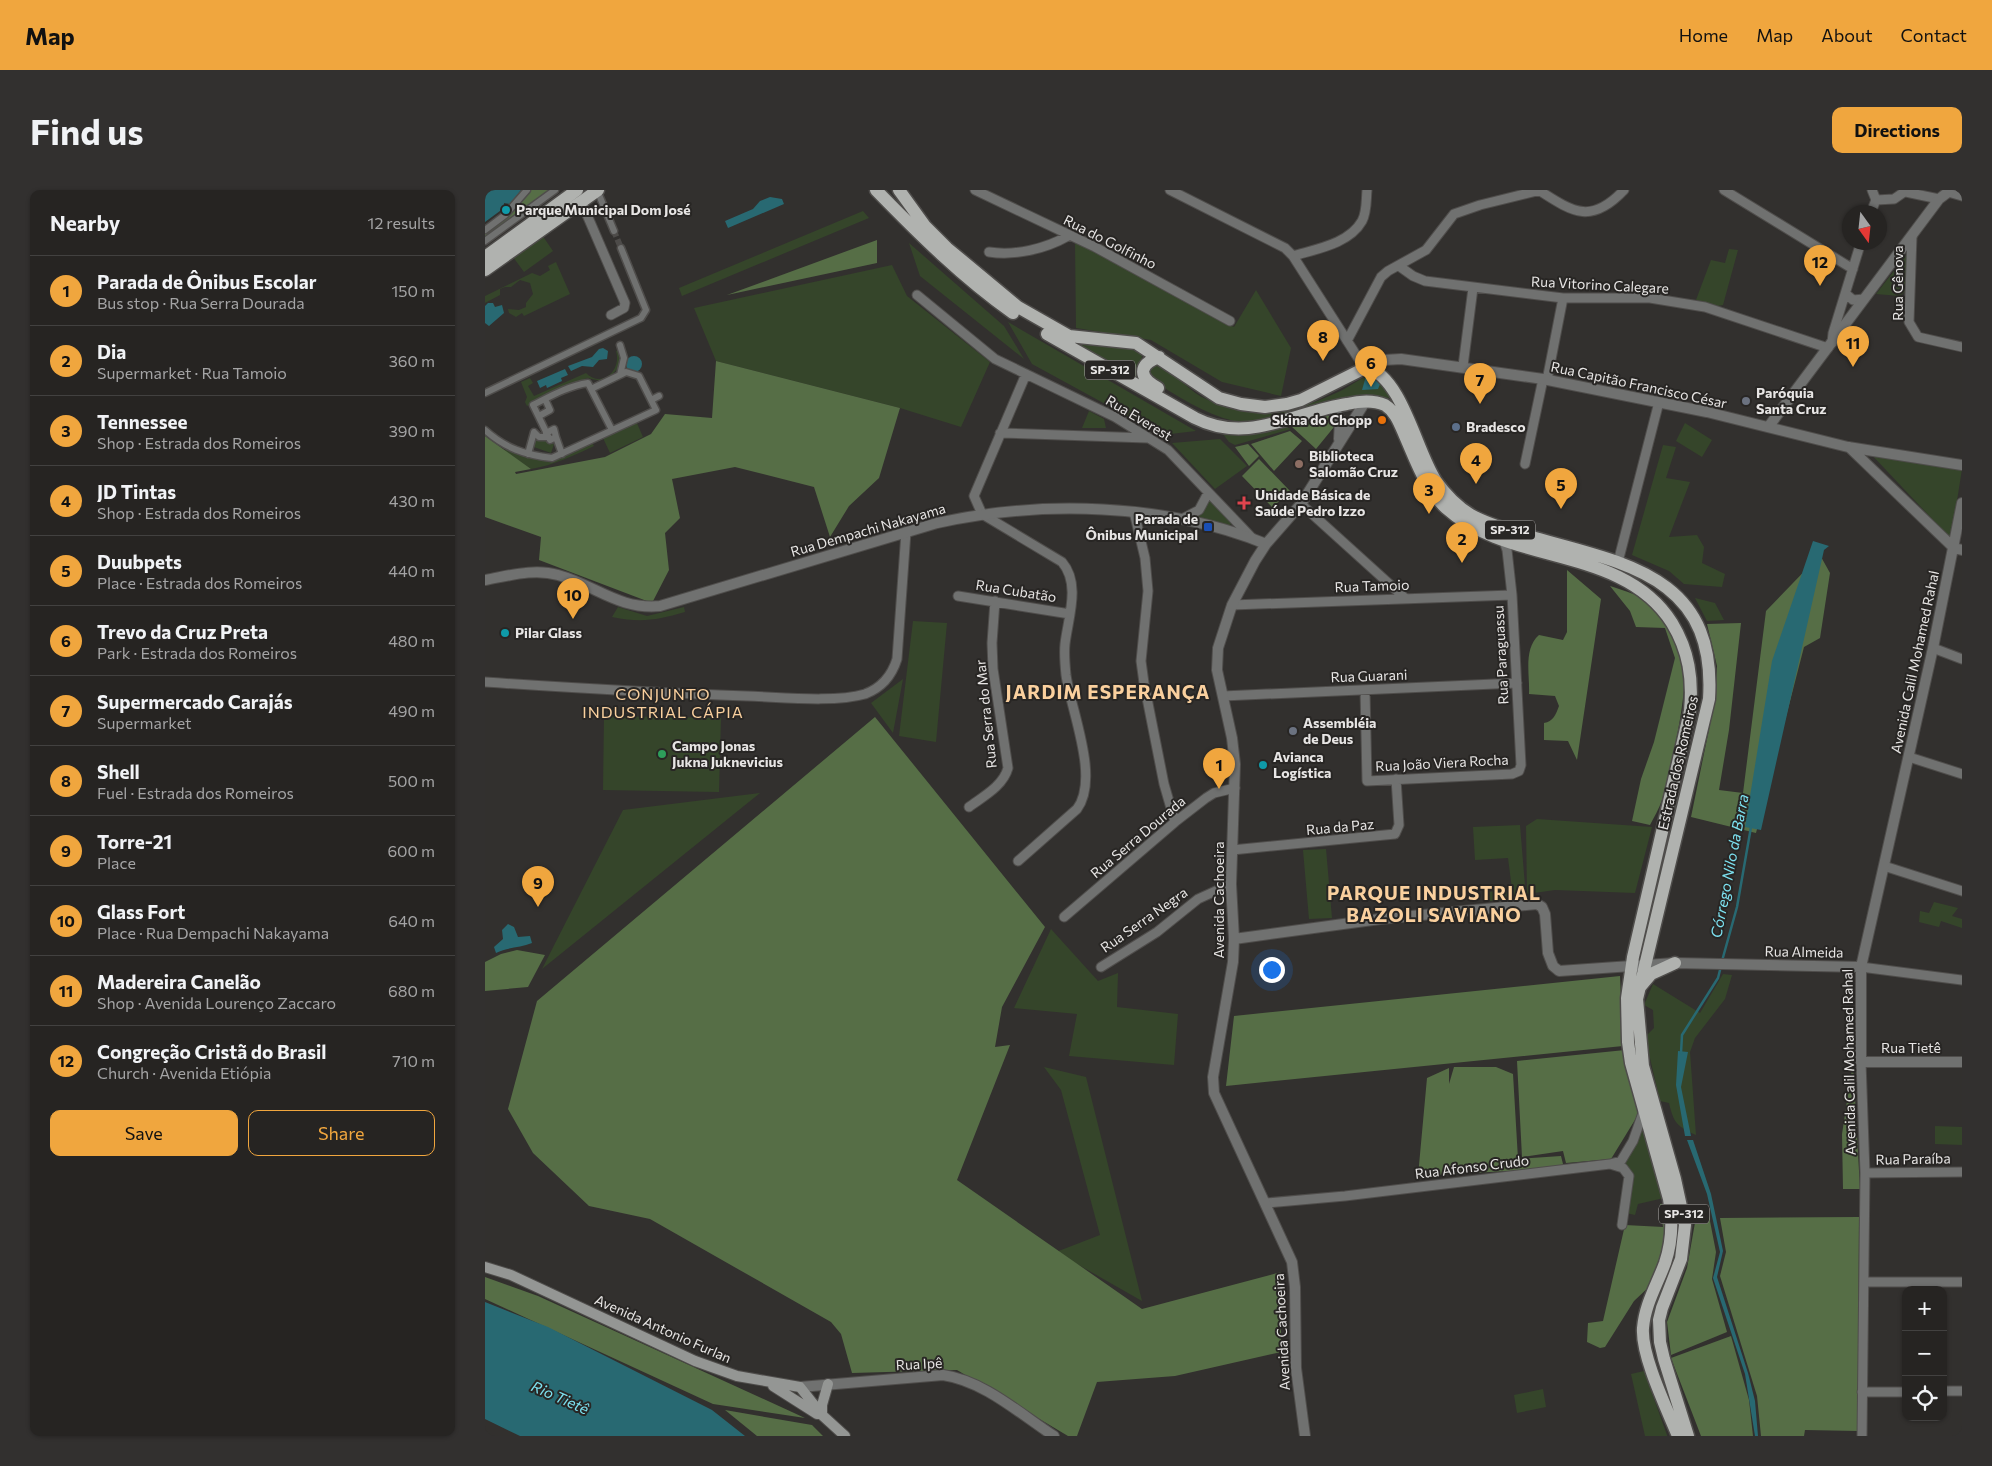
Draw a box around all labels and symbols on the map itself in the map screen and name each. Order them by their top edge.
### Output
place label: Parque Municipal Dom José [516,201,691,218]
marker: Parque Municipal Dom José [500,204,512,216]
north arrow [1842,205,1887,250]
street label: Rua do Golfinho [1061,211,1160,272]
pin: 12 [1804,245,1836,286]
street label: Rua Gênova [1889,245,1906,321]
street label: Rua Vitorino Calegare [1531,272,1669,297]
pin: 8 [1307,320,1339,361]
pin: 11 [1837,326,1869,367]
pin: 6 [1355,346,1387,387]
street label: Rua Capitão Francisco César [1549,358,1729,412]
road number: SP-312 [1085,360,1135,380]
pin: 7 [1464,363,1496,404]
place label: Paróquia Santa Cruz [1756,384,1826,417]
street label: Rua Everest [1103,391,1176,444]
marker: Paróquia Santa Cruz [1740,395,1752,407]
place label: Skina do Chopp [1272,411,1372,428]
marker: Skina do Chopp [1376,414,1388,426]
place label: Bradesco [1466,418,1526,435]
marker: Bradesco [1450,421,1462,433]
pin: 4 [1460,443,1492,484]
place label: Biblioteca Salomão Cruz [1309,447,1398,480]
marker: Biblioteca Salomão Cruz [1293,458,1305,470]
pin: 5 [1545,468,1577,509]
pin: 3 [1413,473,1445,514]
place label: Unidade Básica de Saúde Pedro Izzo [1255,486,1370,519]
marker: Unidade Básica de Saúde Pedro Izzo [1237,496,1251,510]
street label: Rua Dempachi Nakayama [788,499,947,560]
place label: Parada de Ônibus Municipal [1086,510,1198,543]
road number: SP-312 [1485,520,1535,540]
marker: Parada de Ônibus Municipal [1202,521,1214,533]
pin: 2 [1446,522,1478,563]
street label: Avenida Calil Mohamed Rahal [1887,569,1942,755]
street label: Rua Cubatão [974,576,1058,605]
street label: Rua Tamoio [1334,576,1410,595]
pin: 10 [557,578,589,619]
street label: Rua Paraguassu [1489,605,1512,705]
place label: Pilar Glass [515,624,583,641]
marker: Pilar Glass [499,627,511,639]
street label: Rua Serra do Mar [971,659,1000,769]
street label: Rua Guarani [1330,666,1408,685]
district label: JARDIM ESPERANÇA [1006,680,1210,703]
district label: CONJUNTO INDUSTRIAL CÁPIA [582,684,744,721]
street label: Estrada dos Romeiros [1654,694,1701,832]
place label: Assembléia de Deus [1303,714,1376,747]
marker: Assembléia de Deus [1287,725,1299,737]
place label: Campo Jonas Jukna Juknevicius [672,737,784,770]
marker: Campo Jonas Jukna Juknevicius [656,748,668,760]
pin: 1 [1203,748,1235,789]
place label: Avianca Logística [1273,748,1332,781]
street label: Rua João Viera Rocha [1375,751,1509,774]
marker: Avianca Logística [1257,759,1269,771]
street label: Rua Serra Dourada [1087,792,1189,881]
water label: Córrego Nilo da Barra [1706,792,1752,939]
street label: Rua da Paz [1305,815,1375,838]
street label: Avenida Cachoeira [1210,841,1227,959]
pin: 9 [522,866,554,907]
district label: PARQUE INDUSTRIAL BAZOLI SAVIANO [1327,881,1541,926]
street label: Rua Serra Negra [1097,883,1190,956]
street label: Rua Almeida [1764,942,1844,961]
your location [1259,957,1285,983]
street label: Avenida Calil Mohamed Rahal [1838,969,1859,1155]
street label: Rua Tietê [1881,1039,1941,1056]
street label: Rua Paraíba [1875,1149,1951,1168]
street label: Rua Afonso Crudo [1414,1151,1530,1182]
road number: SP-312 [1659,1204,1709,1224]
street label: Avenida Cachoeira [1270,1273,1293,1391]
street label: Avenida Antonio Furlan [592,1291,734,1366]
street label: Rua Ipê [895,1354,943,1373]
water label: Rio Tietê [529,1376,592,1418]

